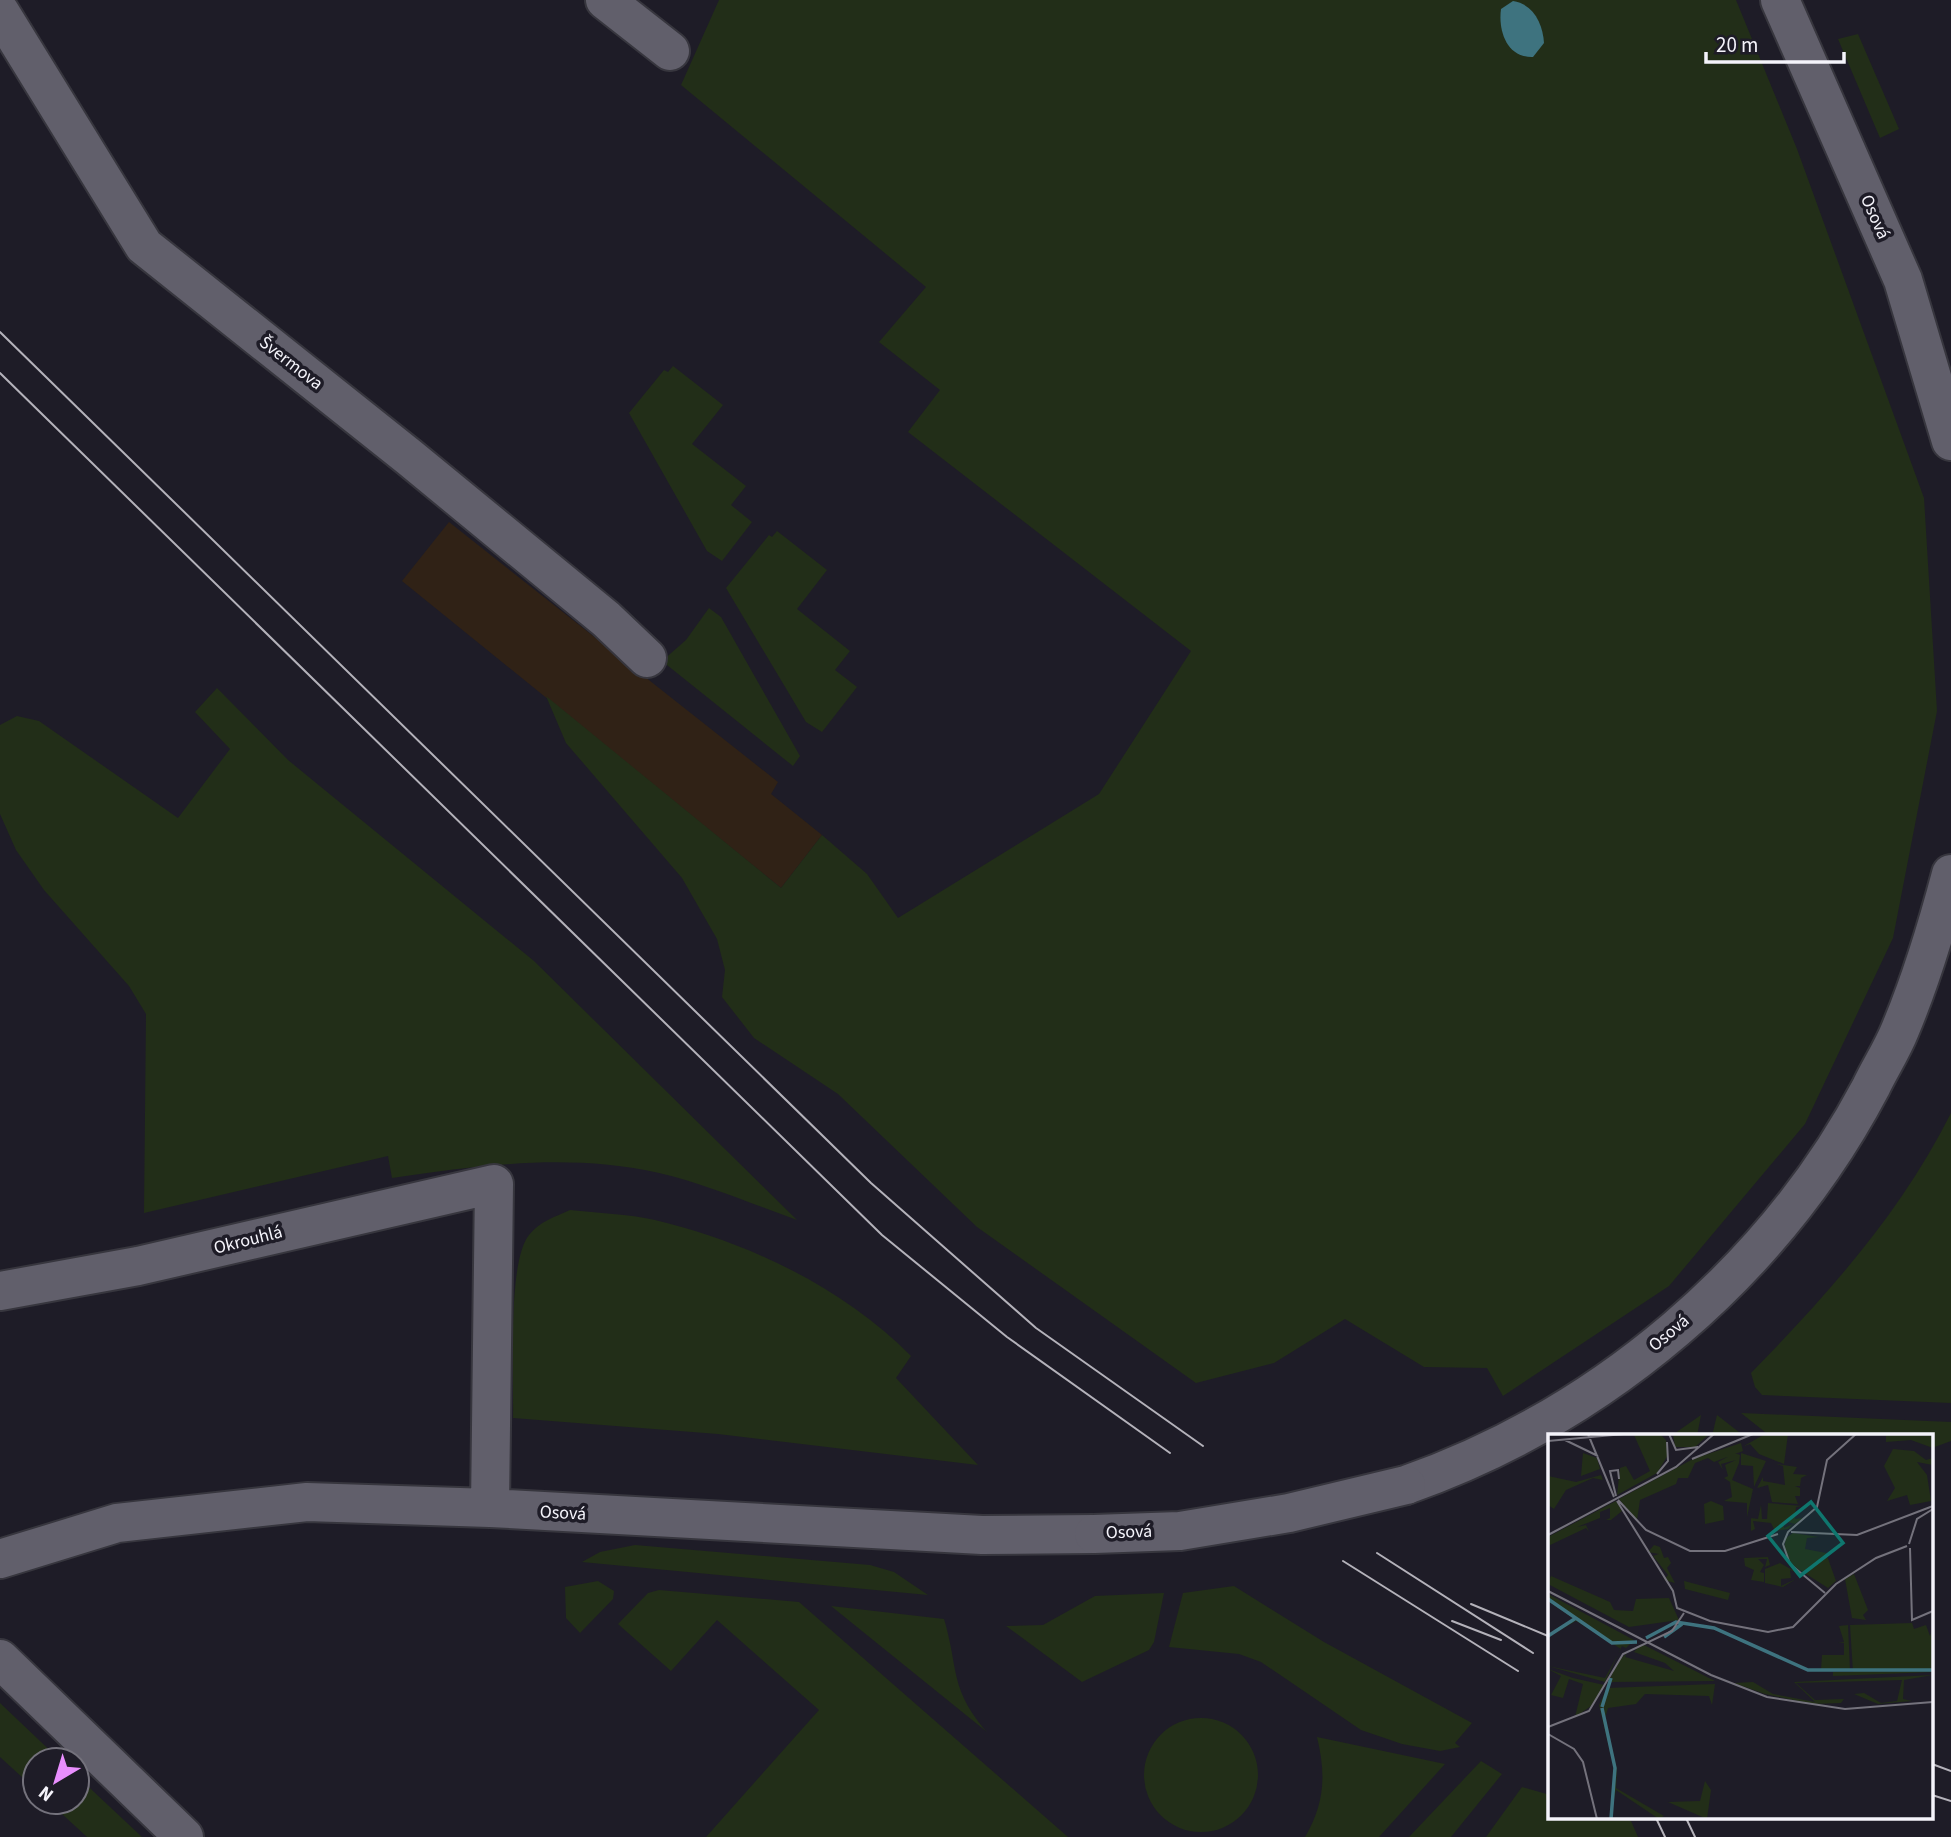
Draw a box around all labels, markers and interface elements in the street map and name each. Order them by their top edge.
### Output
scale bar [1706,21,1844,65]
text: 20 m [1716,30,1758,60]
street label: Osová [1854,191,1896,243]
street label: Švermova [254,330,328,396]
street label: Okrouhlá [211,1219,285,1261]
street label: Osová [1643,1309,1695,1357]
inset map [1548,1434,1934,1820]
street label: Osová [539,1499,587,1527]
street label: Osová [1105,1519,1153,1545]
north arrow [21,1746,91,1816]
text: N [33,1779,60,1808]

